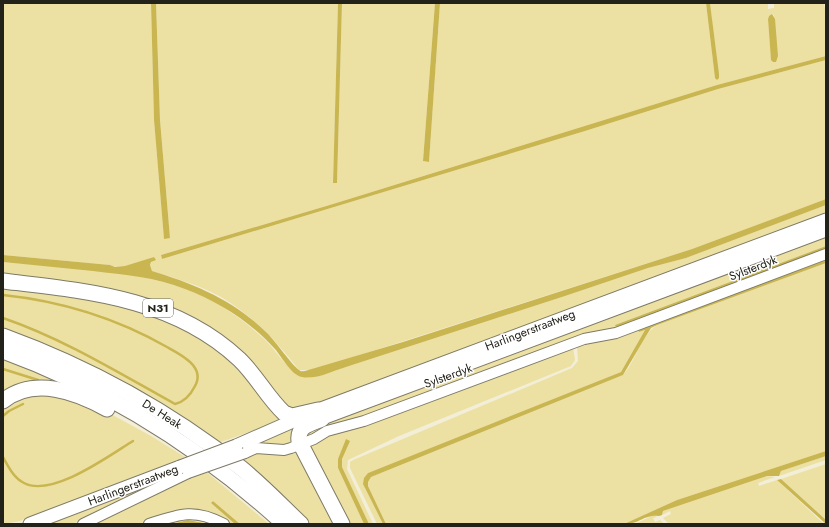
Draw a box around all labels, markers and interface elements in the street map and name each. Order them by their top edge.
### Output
street label: Sylsterdyk [726,250,780,285]
road number: N31 [143,299,173,317]
street label: Harlingerstraatweg [482,305,578,355]
street label: Sylsterdyk [421,359,475,393]
street label: De Heak [139,395,186,434]
street label: Harlingerstraatweg [85,460,181,510]

